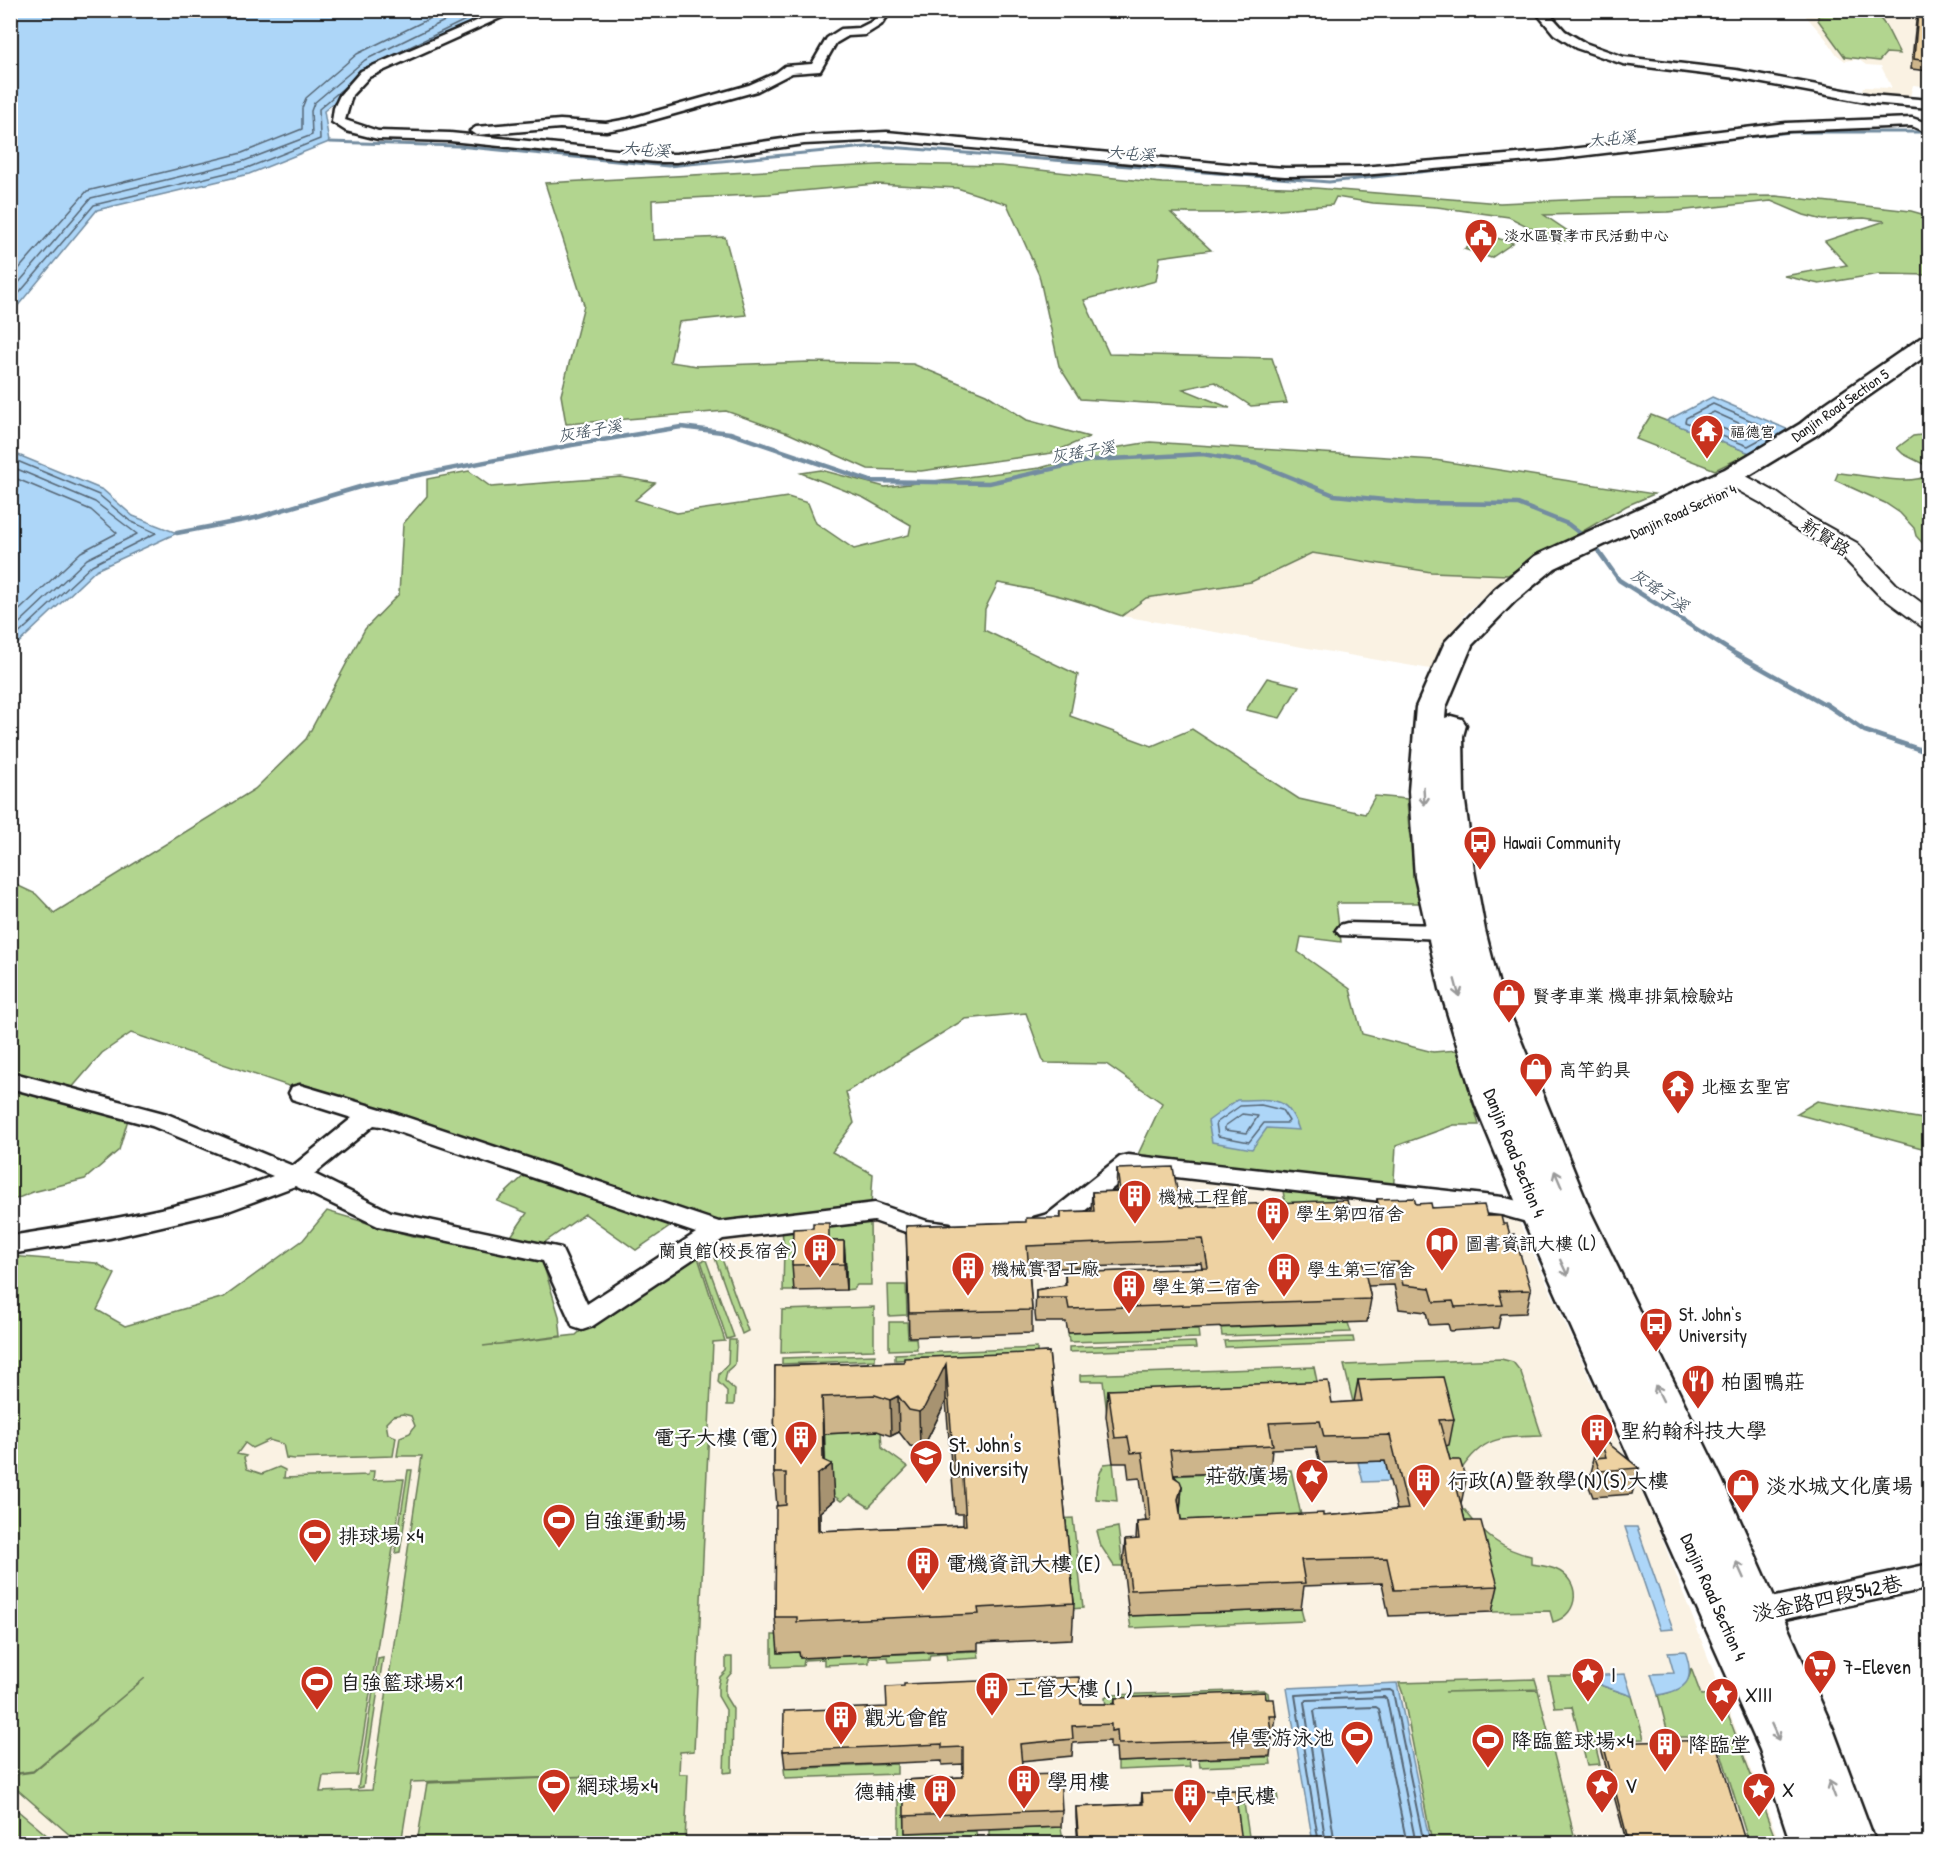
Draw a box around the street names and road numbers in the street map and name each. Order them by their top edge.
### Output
street label: Danjin Road Section 5 [1787,363,1894,447]
street label: Danjin Road Section 4 [1627,478,1740,544]
street label: 新賢路 [1797,512,1855,562]
street label: Danjin Road Section 4 [1478,1085,1552,1221]
street label: Danjin Road Section 4 [1675,1529,1753,1665]
street label: 淡金路四段542巷 [1749,1568,1905,1628]

